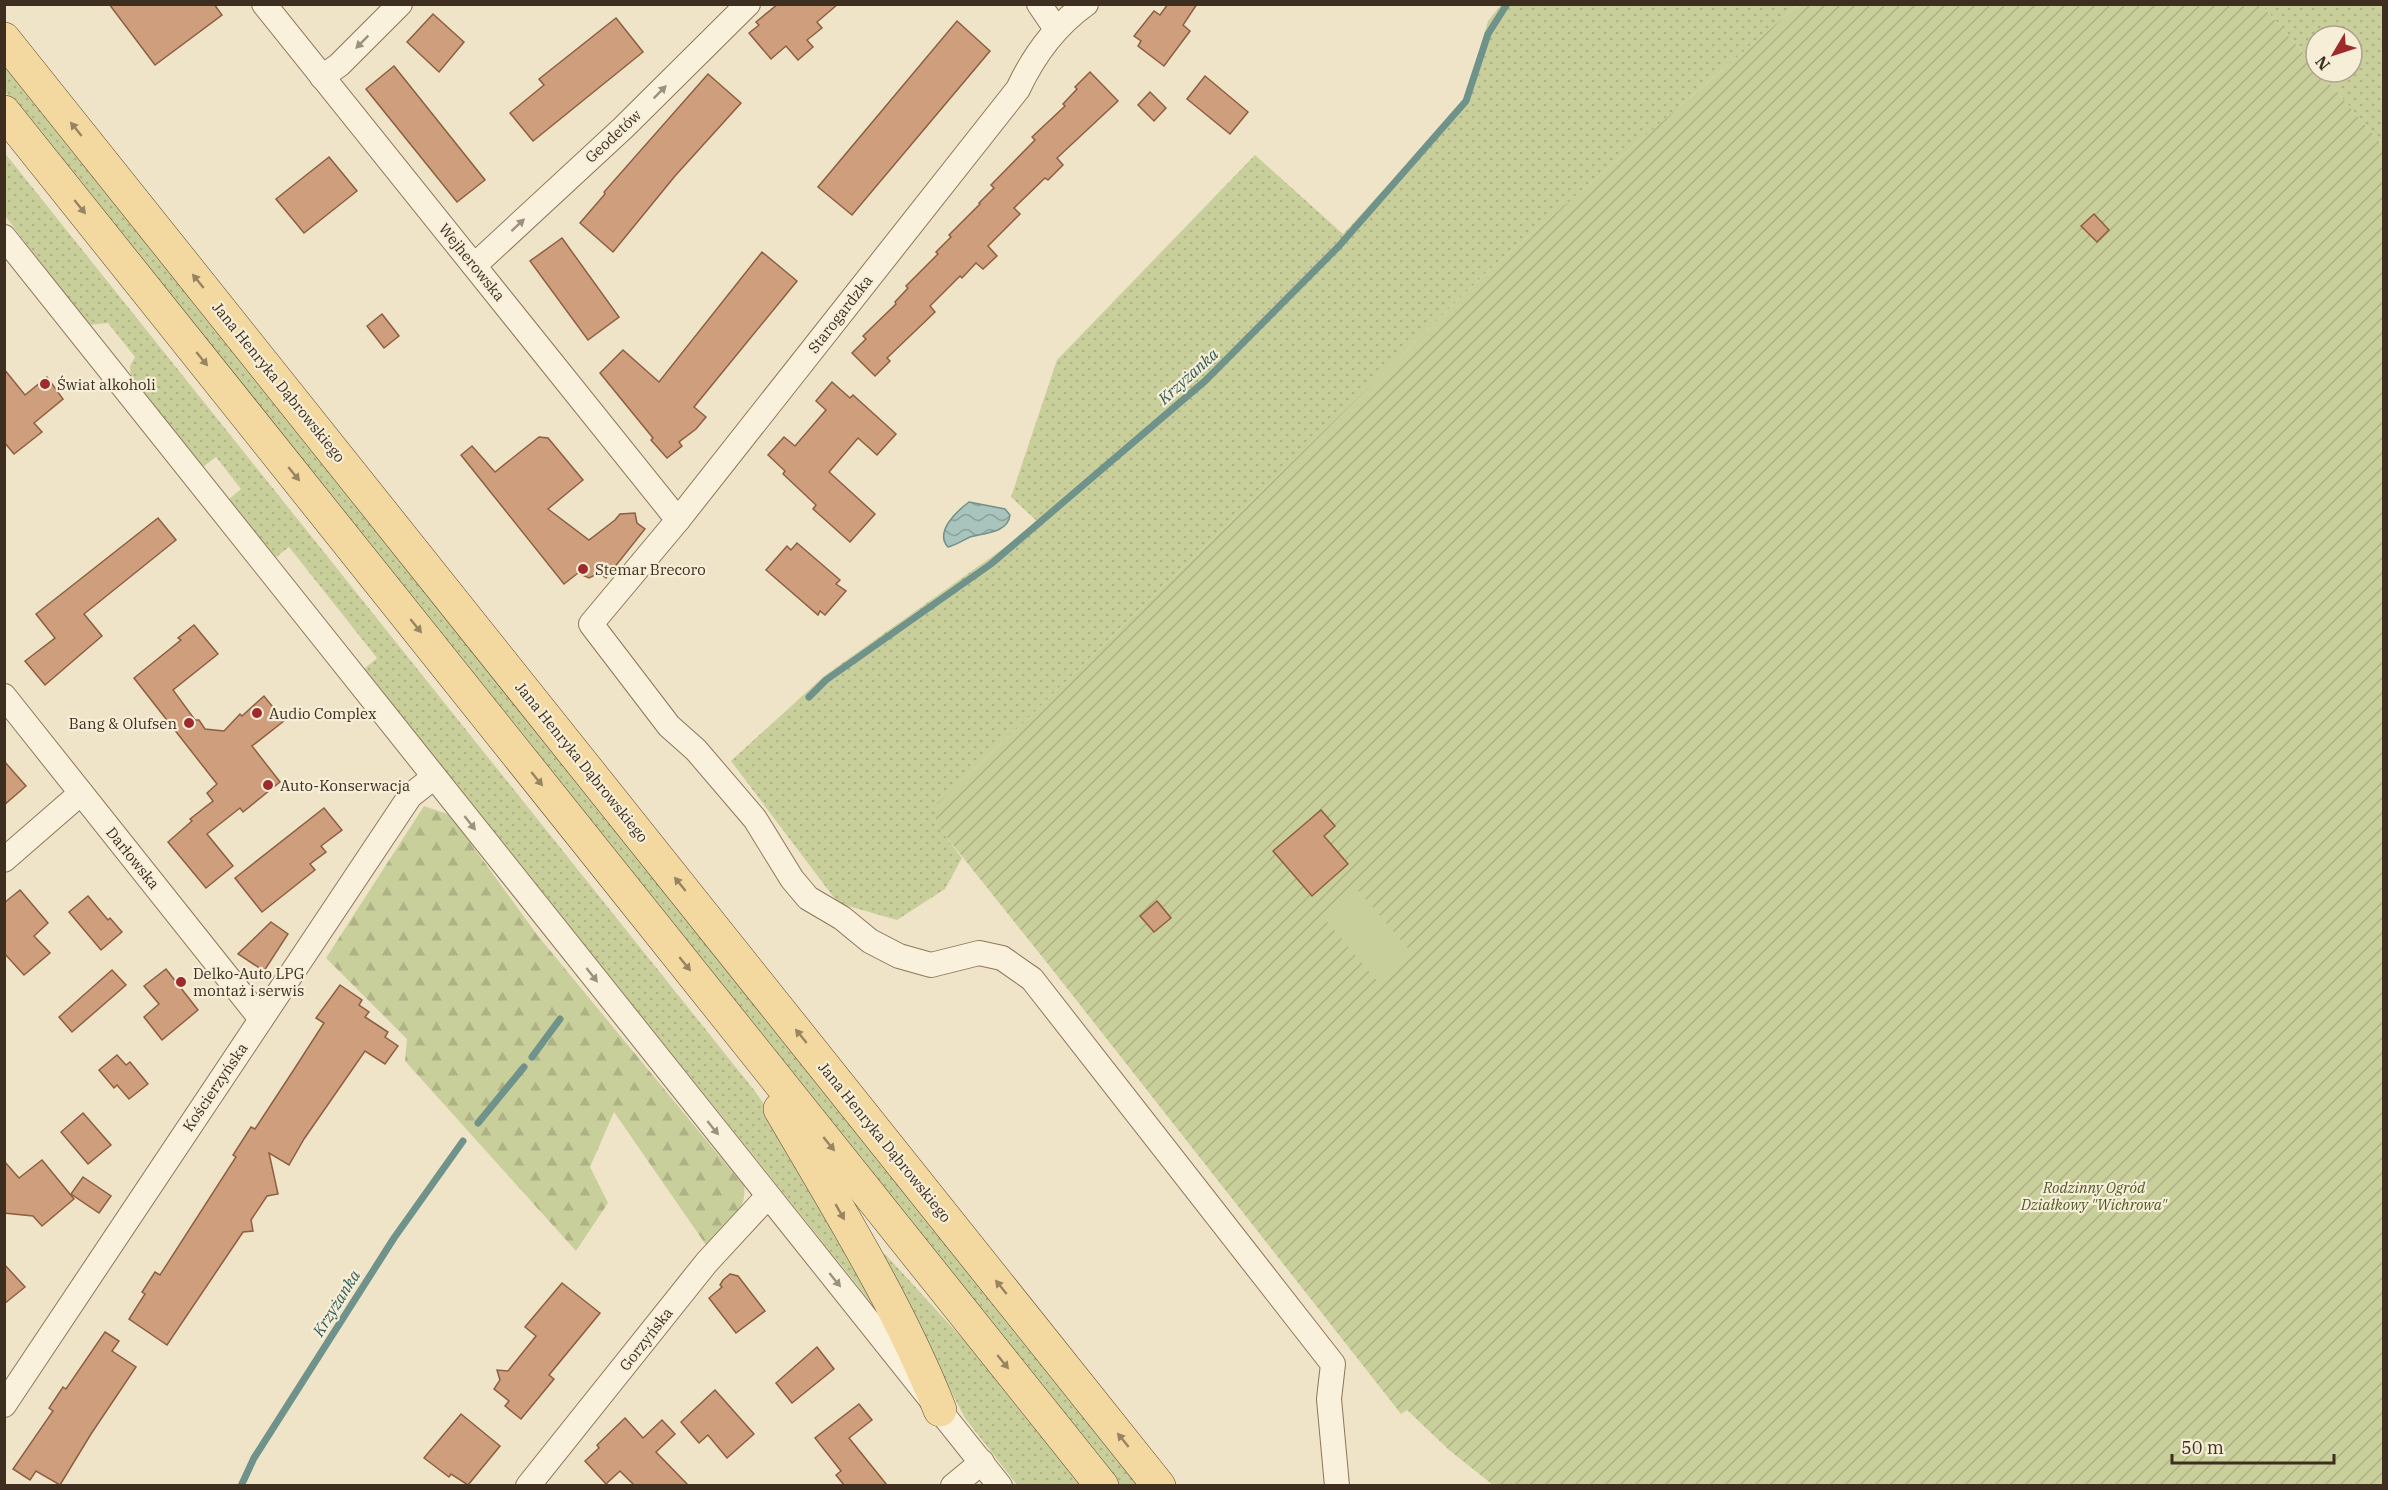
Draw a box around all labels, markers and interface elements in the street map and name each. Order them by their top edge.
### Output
north arrow [2304,24,2364,84]
one-way arrow [355,35,369,49]
text: N [2311,52,2334,75]
one-way arrow [652,85,666,99]
street label: Geodetów [581,105,645,167]
one-way arrow [70,121,83,137]
one-way arrow [74,199,87,215]
one-way arrow [510,218,525,232]
street label: Wejherowska [435,219,509,305]
street label: Starogardzka [804,271,876,357]
one-way arrow [192,273,205,289]
street label: Jana Henryka Dąbrowskiego [208,298,350,466]
water label: Krzyżanka [1153,344,1222,409]
one-way arrow [196,352,208,367]
place label: Świat alkoholi [57,375,156,394]
marker: Świat alkoholi [38,377,52,391]
one-way arrow [287,466,300,482]
place label: Stemar Brecoro [595,560,706,579]
marker: Stemar Brecoro [576,562,590,576]
one-way arrow [409,618,422,634]
street label: Jana Henryka Dąbrowskiego [511,678,653,846]
place label: Audio Complex [269,704,376,723]
marker: Audio Complex [250,706,264,720]
place label: Bang & Olufsen [69,714,177,733]
marker: Bang & Olufsen [182,716,196,730]
one-way arrow [531,771,543,786]
place label: Auto-Konserwacja [280,776,410,795]
marker: Auto-Konserwacja [261,778,275,792]
one-way arrow [464,815,477,831]
street label: Darłowska [102,823,164,893]
one-way arrow [673,876,686,892]
one-way arrow [679,956,692,972]
place label: Delko-Auto LPG montaż i serwis [193,964,305,1000]
one-way arrow [585,968,597,983]
marker: Delko-Auto LPG montaż i serwis [174,975,188,989]
one-way arrow [796,1029,808,1044]
street label: Kościerzyńska [178,1039,252,1135]
street label: Jana Henryka Dąbrowskiego [814,1058,956,1226]
one-way arrow [707,1120,720,1136]
one-way arrow [822,1136,835,1151]
park label: Rodzinny Ogród Działkowy "Wichrowa" [2020,1178,2168,1214]
one-way arrow [835,1204,845,1221]
water label: Krzyżanka [307,1266,364,1341]
one-way arrow [829,1272,842,1288]
one-way arrow [996,1280,1008,1295]
street label: Gorzyńska [615,1303,677,1375]
one-way arrow [996,1354,1009,1369]
scale bar [2172,1427,2334,1465]
one-way arrow [1116,1432,1129,1448]
text: 50 m [2181,1436,2224,1459]

